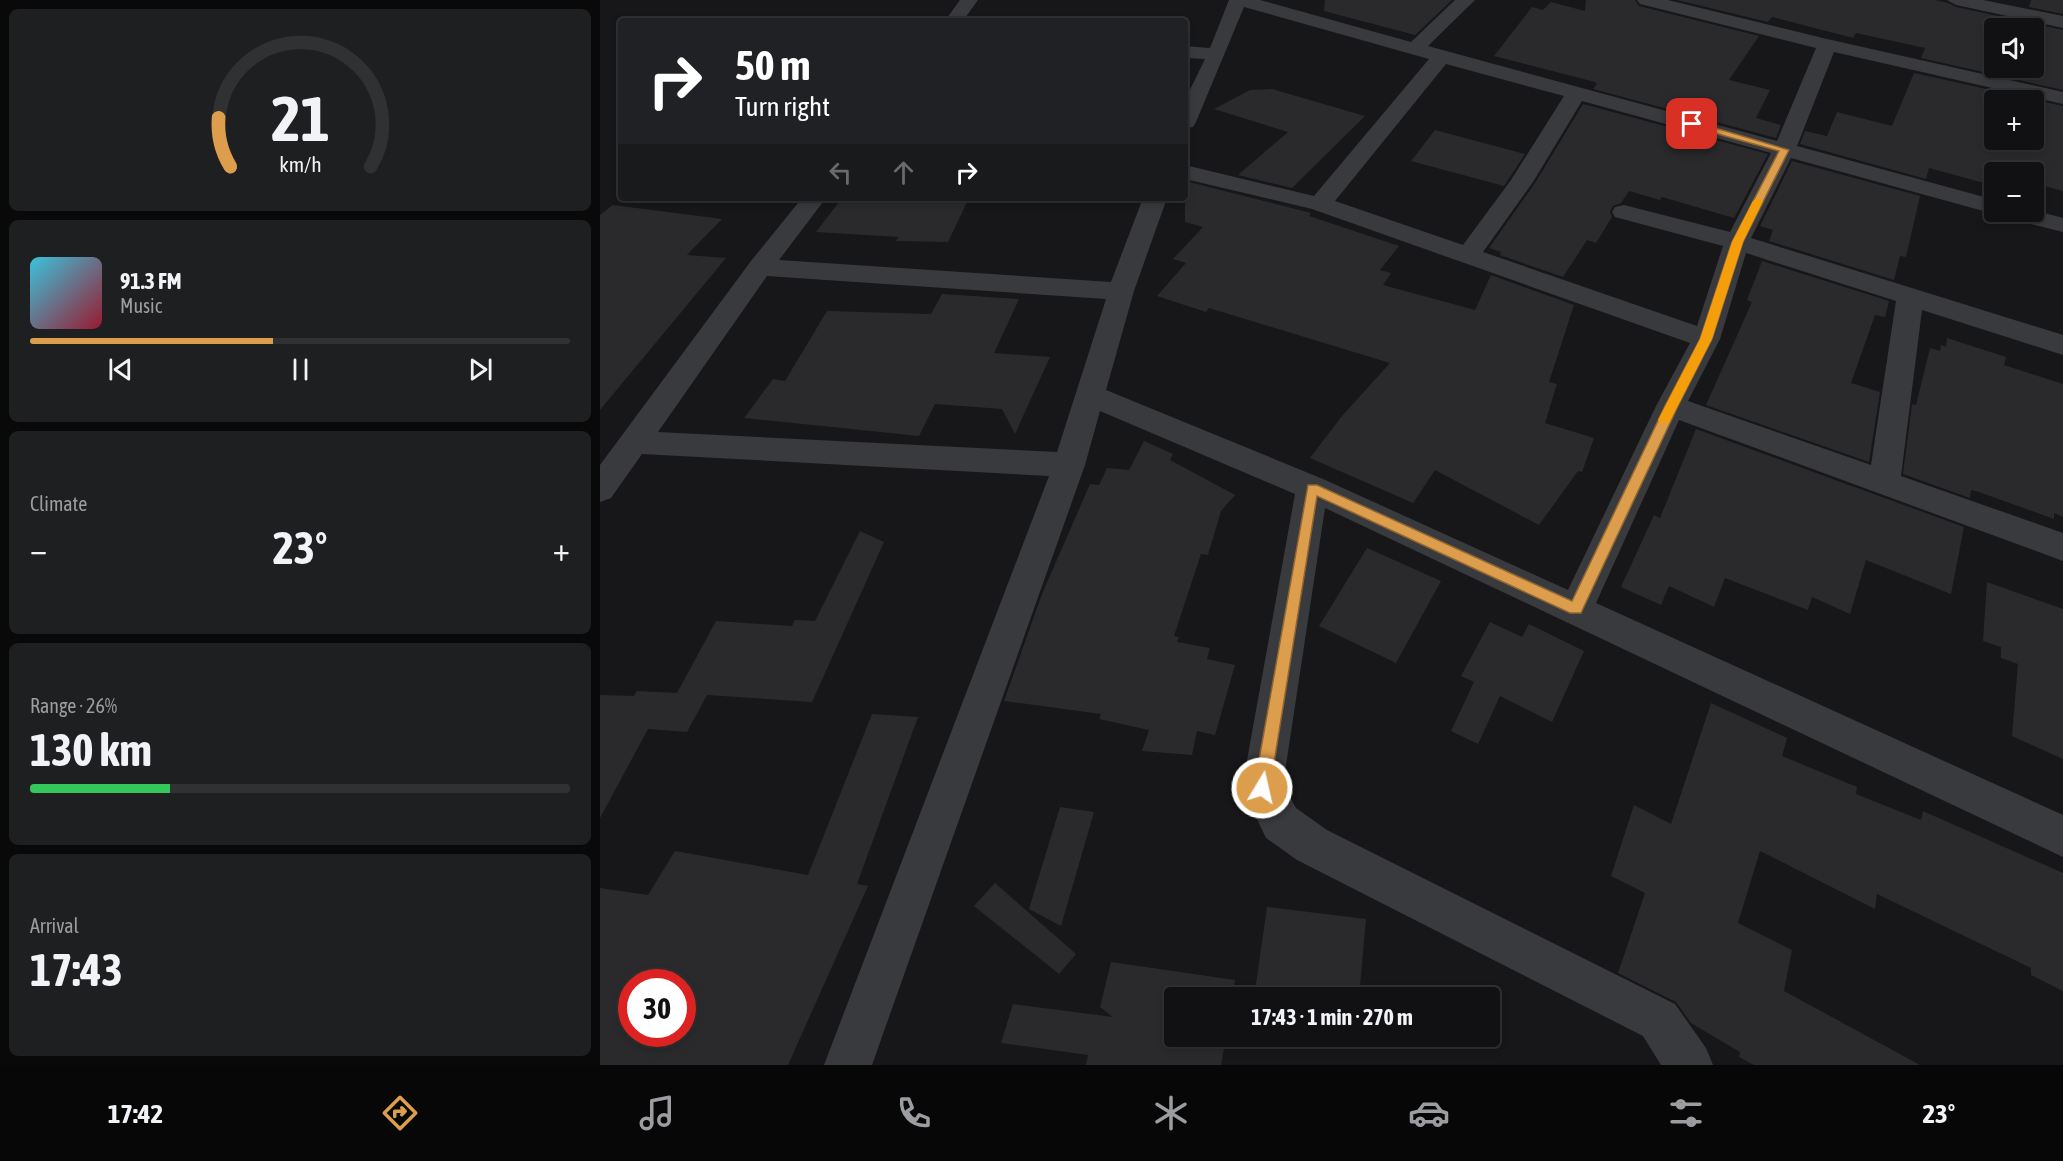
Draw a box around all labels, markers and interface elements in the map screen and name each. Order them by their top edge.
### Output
map controls [1984,18,2044,222]
button: sound [1984,18,2044,78]
text: 50 m [735,41,810,89]
icon: right [636,42,714,120]
text: 21 [271,83,329,154]
button: + [1984,90,2044,150]
text: Turn right [735,91,830,122]
pin [1666,98,1717,149]
icon: arrive [1675,107,1708,140]
text: km/h [279,152,321,177]
icon: left [824,156,857,189]
icon: ahead [887,156,920,189]
icon: right [950,156,983,189]
button: − [1984,162,2044,222]
text: 91.3 FM [120,268,182,294]
text: Music [120,294,162,317]
icon: previous [104,353,137,386]
icon: pause [284,353,317,386]
icon: next [464,353,497,386]
text: Climate [30,492,87,515]
text: 23° [273,522,327,574]
text: − [30,530,47,568]
text: + [553,530,570,568]
text: Range · 26% [30,694,117,717]
text: 130 km [30,724,152,776]
position arrow [1230,756,1294,820]
text: Arrival [30,914,79,937]
text: 17:43 [30,944,123,996]
speed limit sign: 30 [618,969,696,1047]
text: 17:43 · 1 min · 270 m [1251,1004,1413,1030]
icon: directions [379,1092,421,1134]
icon: music [636,1092,678,1134]
icon: phone [893,1092,935,1134]
icon: climate [1150,1092,1192,1134]
icon: car [1408,1092,1450,1134]
icon: filters [1665,1092,1707,1134]
text: 17:42 [108,1098,163,1129]
text: 23° [1922,1098,1955,1129]

